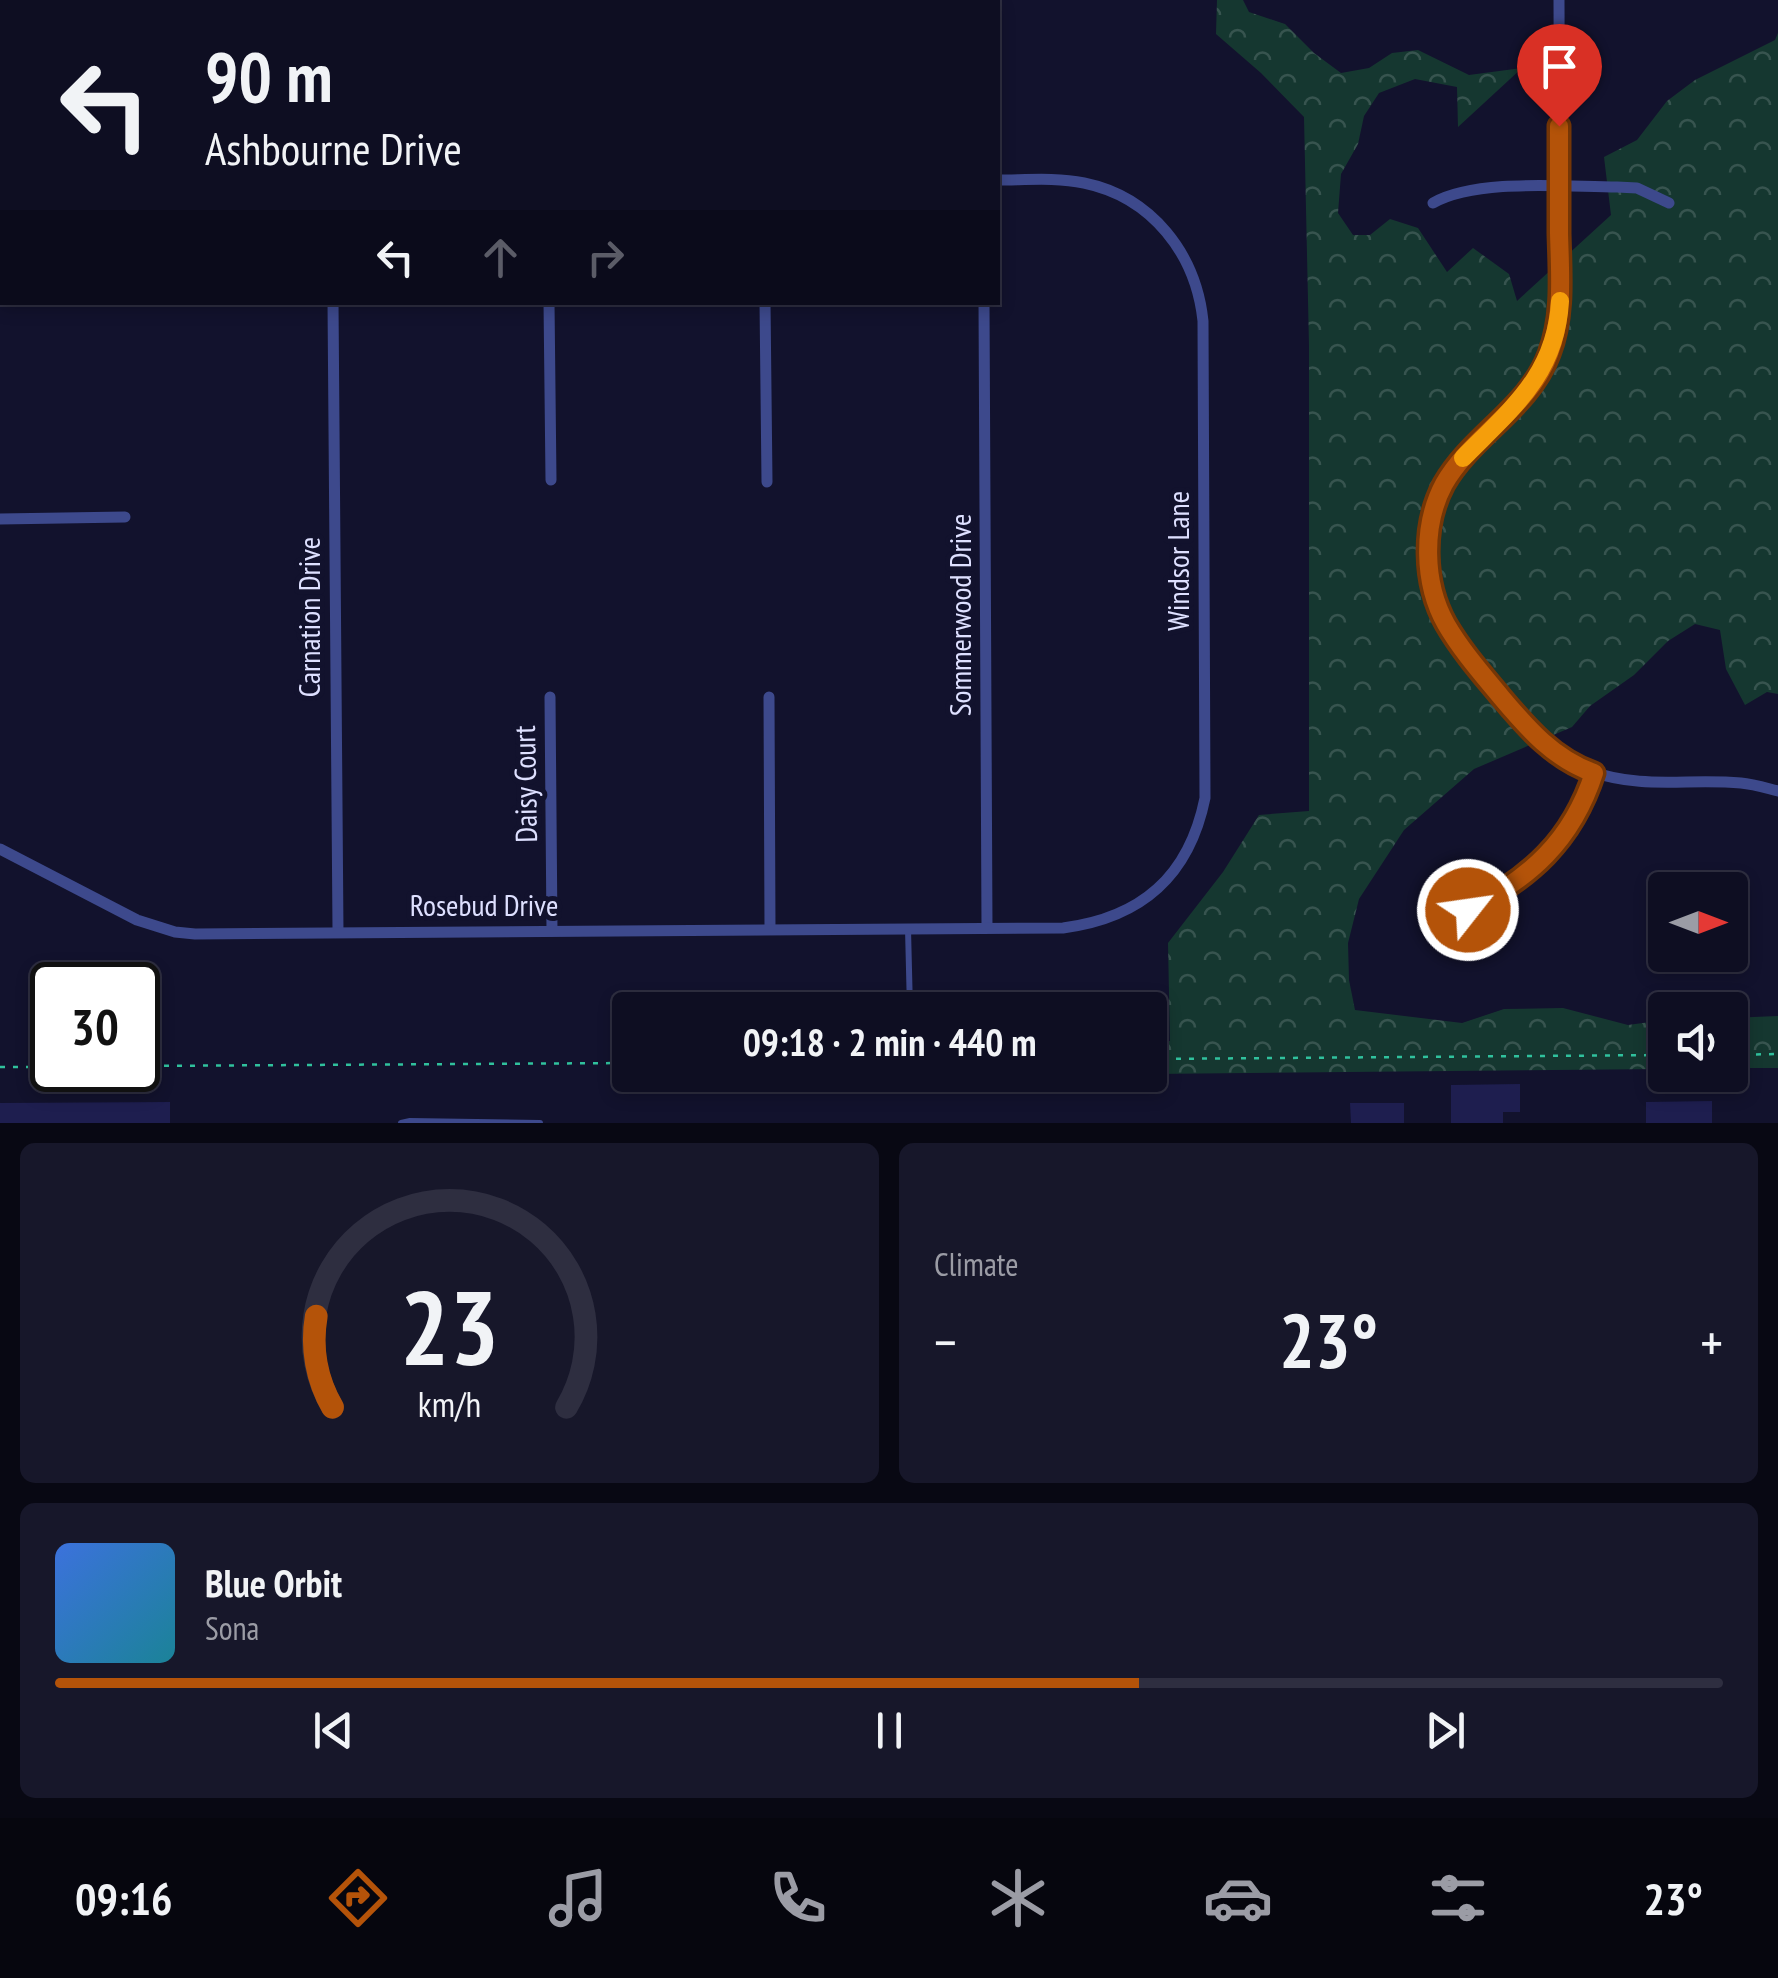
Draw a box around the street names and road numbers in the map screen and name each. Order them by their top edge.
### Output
street label: Windsor Lane [1158,491,1197,631]
street label: Sommerwood Drive [940,514,979,716]
street label: Carnation Drive [289,537,328,697]
street label: Daisy Court [504,724,545,843]
street label: Rosebud Drive [410,885,558,924]

